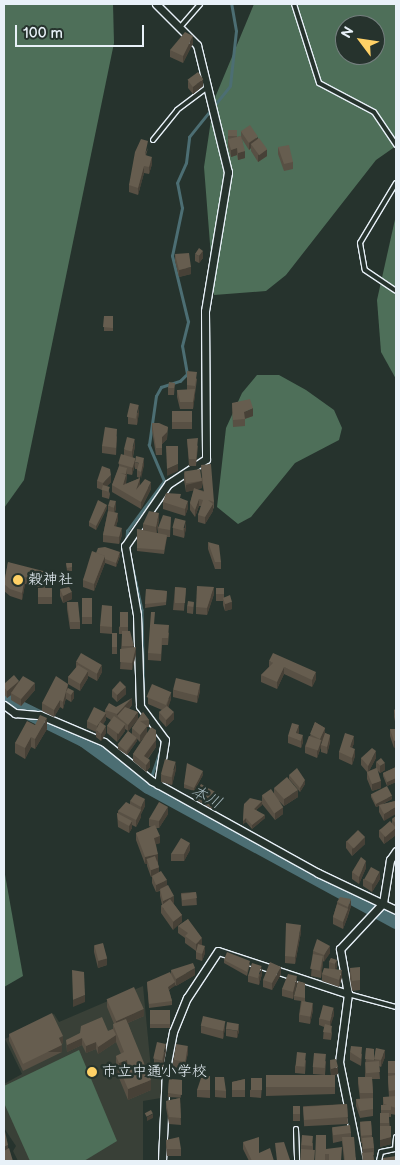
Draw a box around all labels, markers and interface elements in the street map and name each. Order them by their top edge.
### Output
scale bar [18,15,146,47]
north arrow [335,15,385,65]
text: 100 m [23,24,63,43]
text: N [338,24,358,41]
place label: 穀神社 [28,571,73,589]
marker: 穀神社 [12,574,24,586]
water label: 本川 [187,782,225,814]
place label: 市立中通小学校 [102,1063,207,1081]
marker: 市立中通小学校 [86,1066,98,1078]

